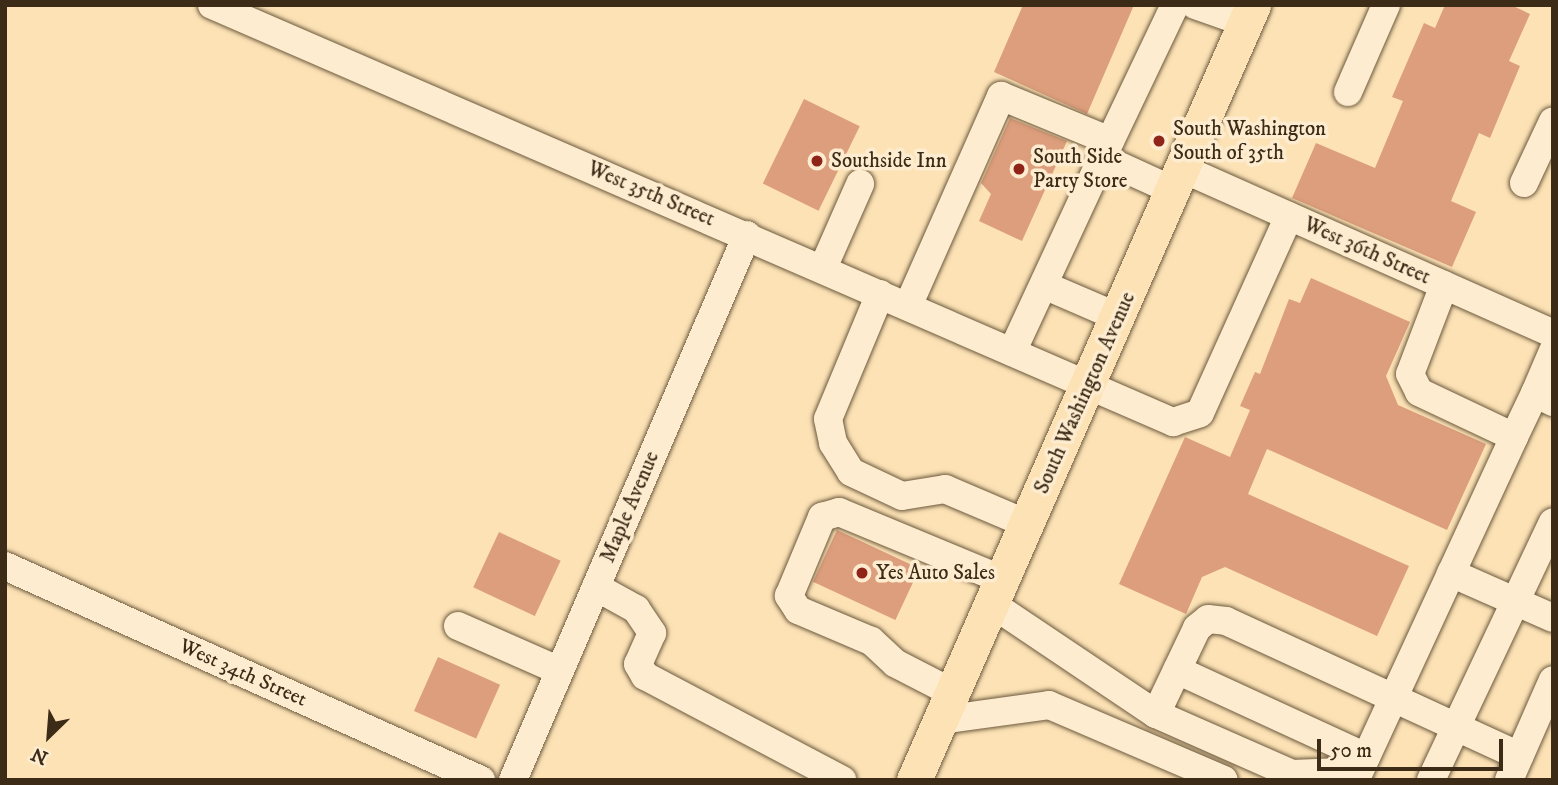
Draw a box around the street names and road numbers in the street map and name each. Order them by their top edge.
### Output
street label: West 35th Street [584,156,718,232]
street label: West 36th Street [1300,212,1434,290]
street label: South Washington Avenue [1029,288,1141,498]
street label: Maple Avenue [595,448,665,566]
street label: West 34th Street [175,634,311,712]

